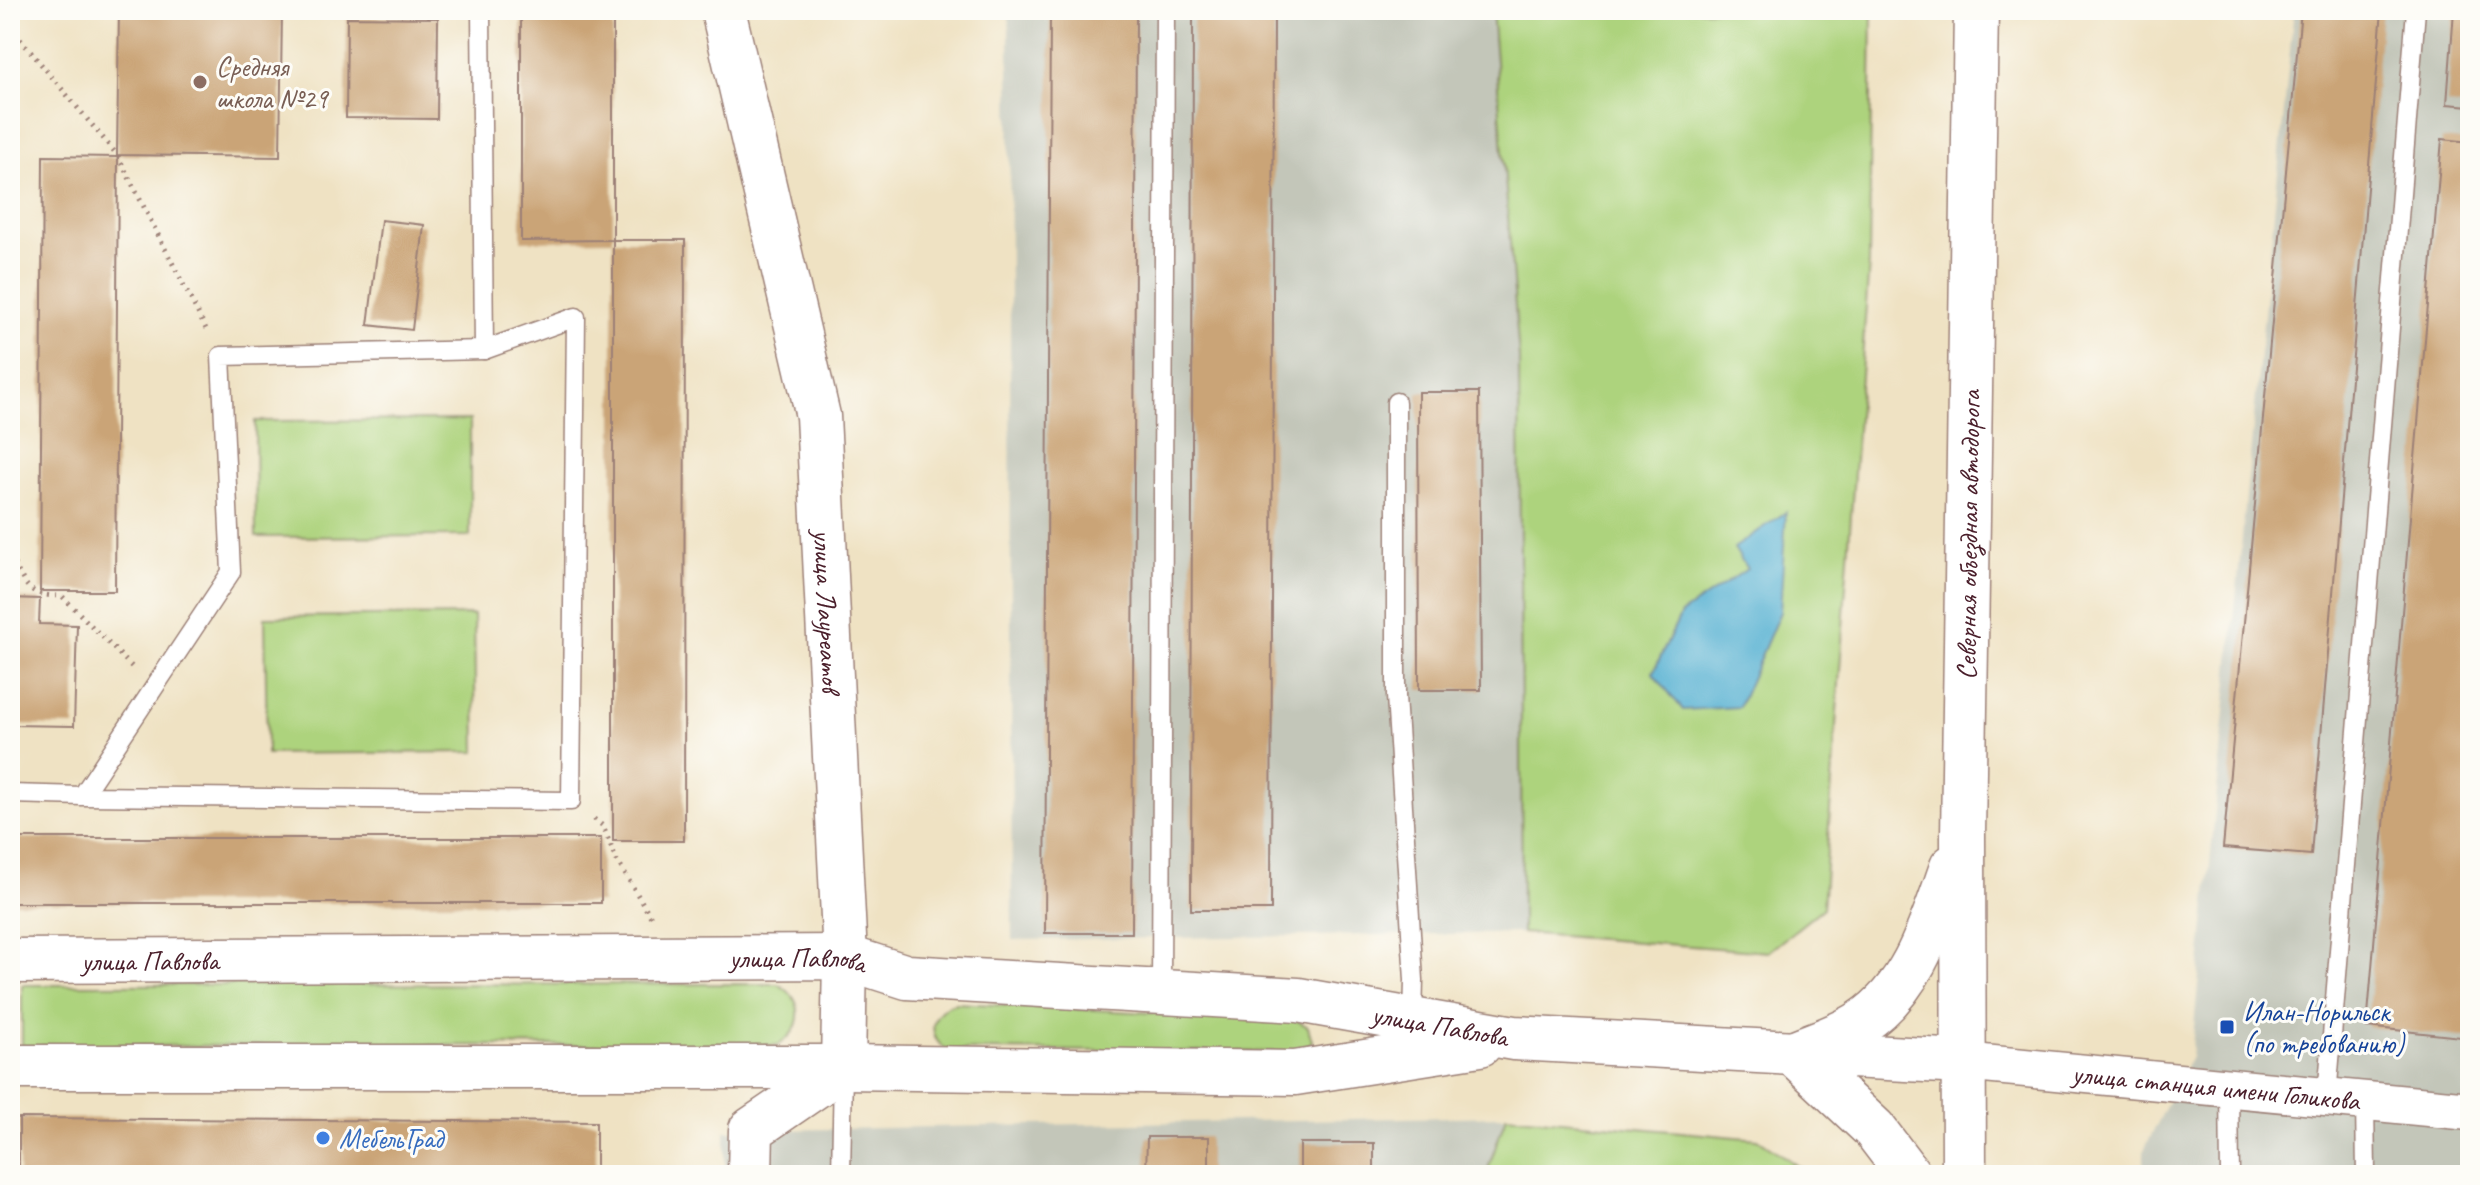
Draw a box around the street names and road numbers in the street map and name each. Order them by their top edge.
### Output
street label: Северная объездная автодорога [1948,388,1988,680]
street label: улица Лауреатов [806,527,849,698]
street label: улица Павлова [727,940,873,982]
street label: улица Павлова [79,943,221,979]
street label: улица Павлова [1367,996,1513,1055]
street label: улица станция имени Голикова [2069,1055,2363,1118]

